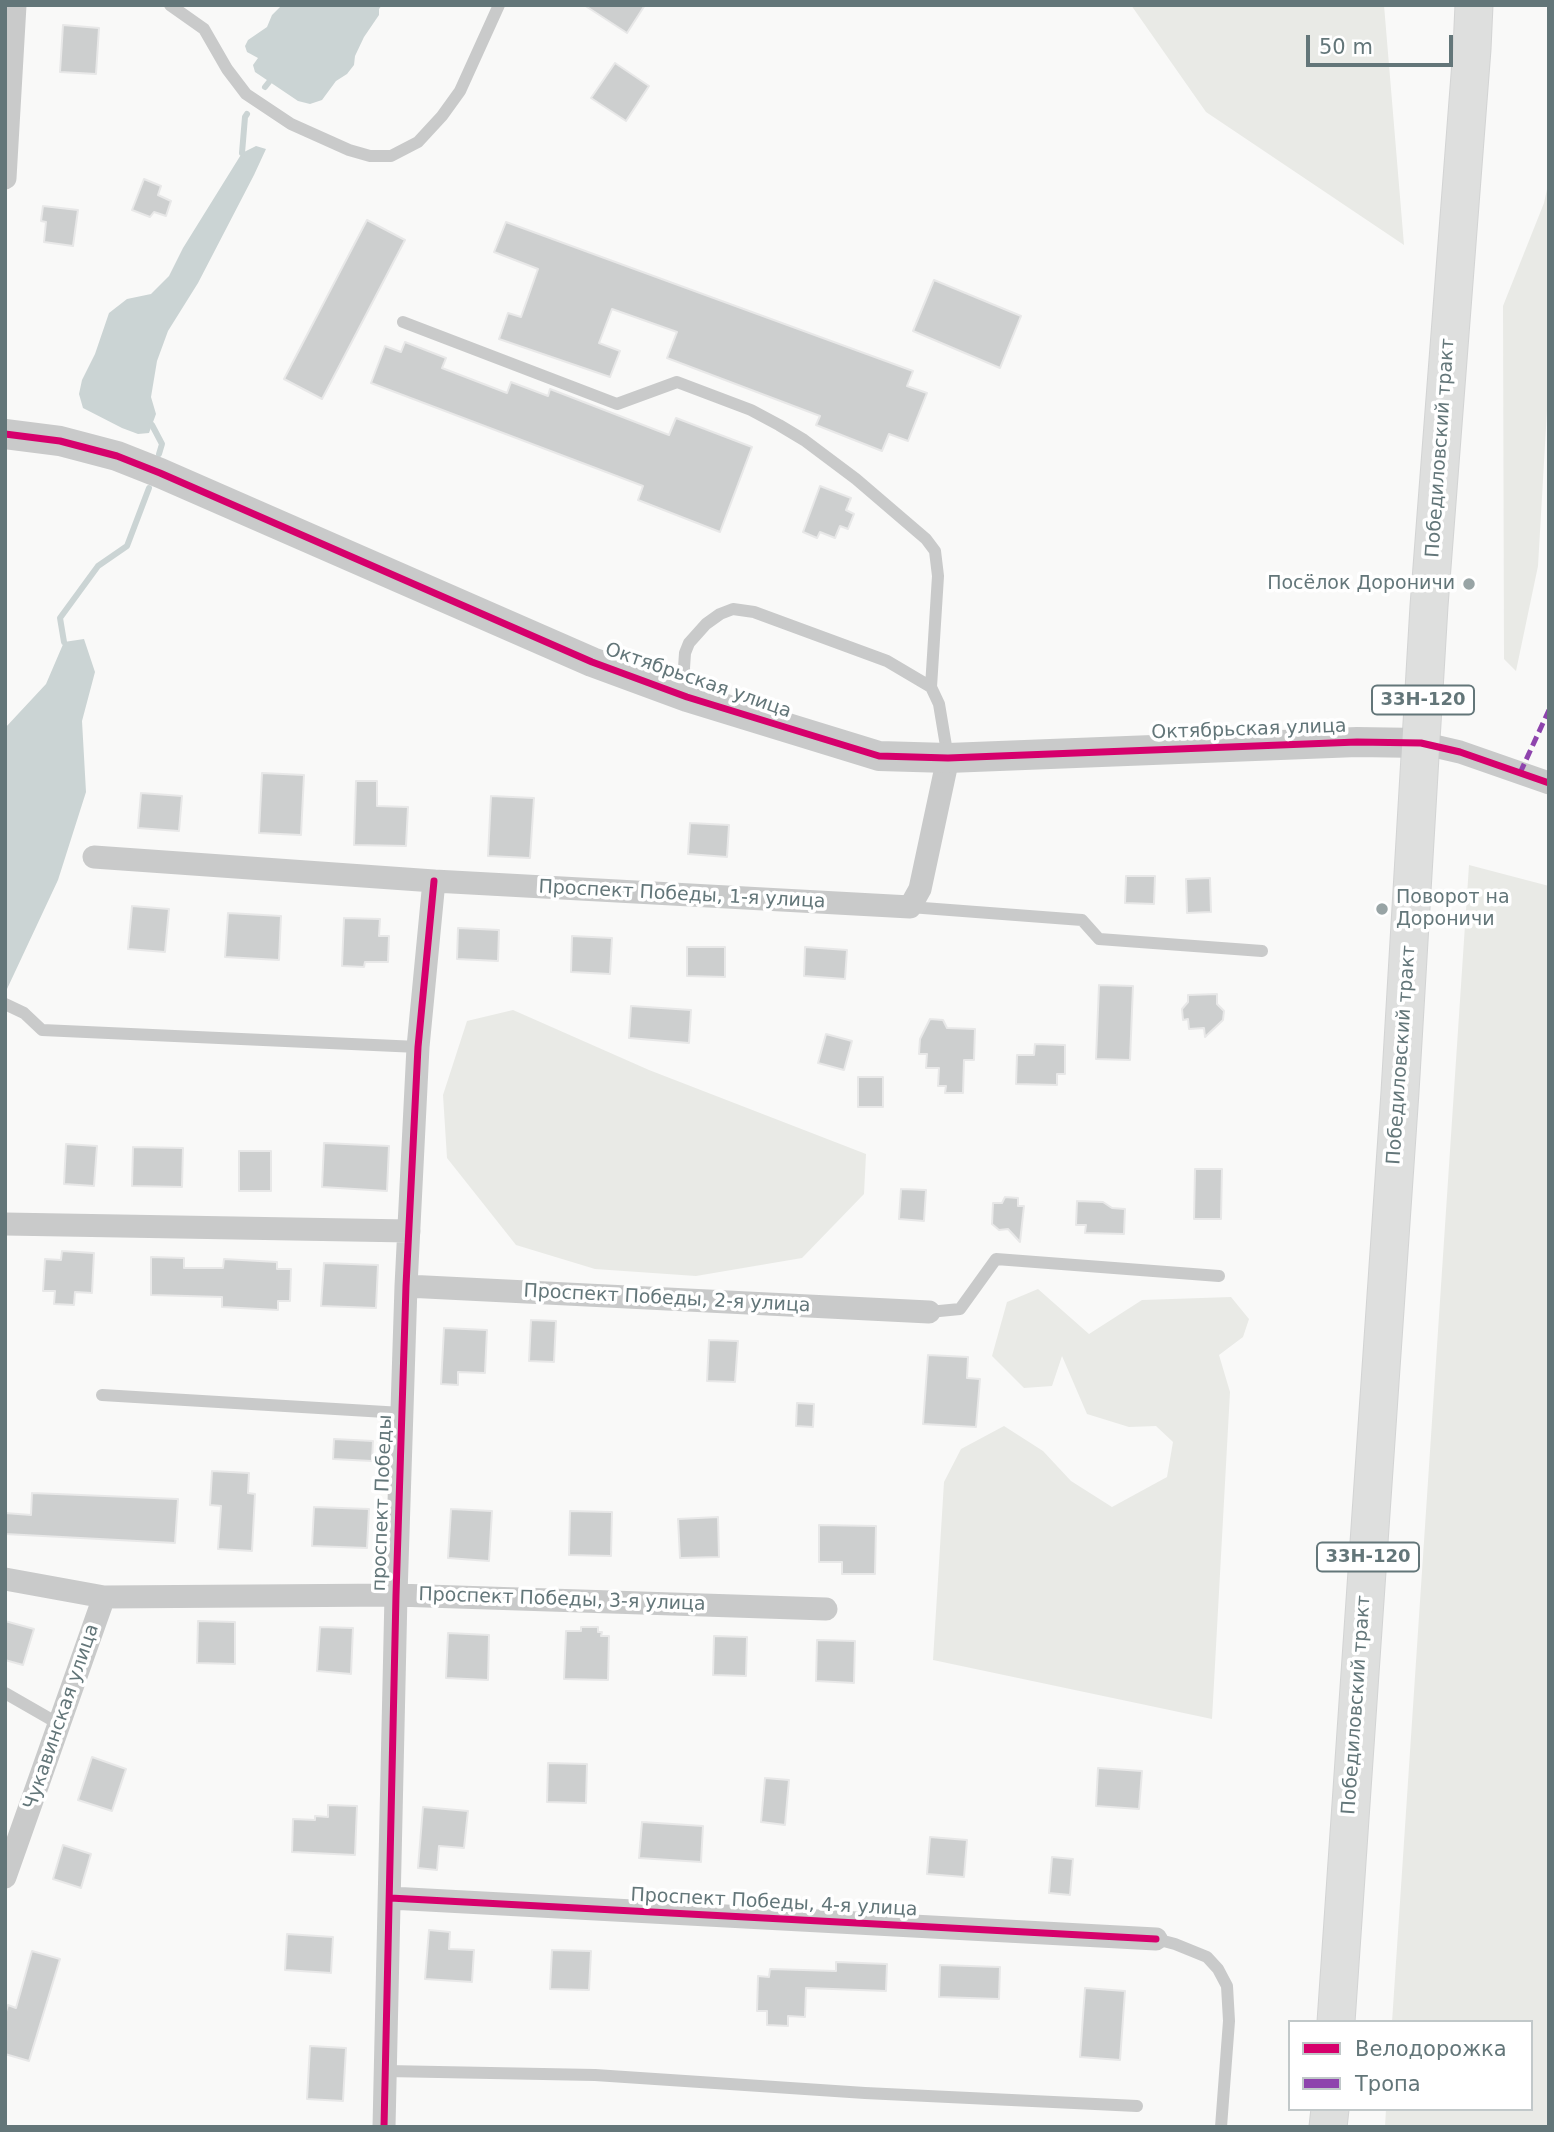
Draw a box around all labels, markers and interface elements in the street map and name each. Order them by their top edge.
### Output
scale bar [1309,21,1456,65]
text: 50 m [1319,35,1373,59]
street label: Победиловский тракт [1422,338,1460,558]
place label: Посёлок Дороничи [1267,573,1455,595]
marker: Посёлок Дороничи [1461,576,1477,592]
street label: Октябрьская улица [602,638,794,724]
road number: 33Н-120 [1372,686,1474,714]
street label: Октябрьская улица [1151,715,1347,745]
street label: Проспект Победы, 1-я улица [538,876,826,914]
place label: Поворот на Дороничи [1396,887,1510,931]
marker: Поворот на Дороничи [1374,901,1390,917]
street label: Победиловский тракт [1383,945,1421,1165]
street label: Проспект Победы, 2-я улица [523,1280,811,1318]
street label: проспект Победы [369,1414,397,1592]
road number: 33Н-120 [1317,1542,1419,1572]
street label: Проспект Победы, 3-я улица [418,1584,706,1616]
street label: Победиловский тракт [1338,1595,1376,1815]
street label: Чукавинская улица [20,1621,104,1813]
street label: Проспект Победы, 4-я улица [630,1884,918,1922]
legend [1288,2020,1533,2111]
text: Велодорожка [1355,2037,1507,2061]
text: Тропа [1355,2072,1421,2096]

